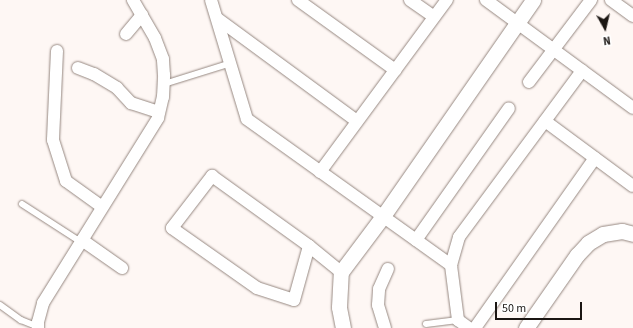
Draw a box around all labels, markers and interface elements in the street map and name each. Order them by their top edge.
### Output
north arrow [585,8,625,48]
text: N [602,32,611,48]
scale bar [497,294,584,320]
text: 50 m [502,300,526,317]

